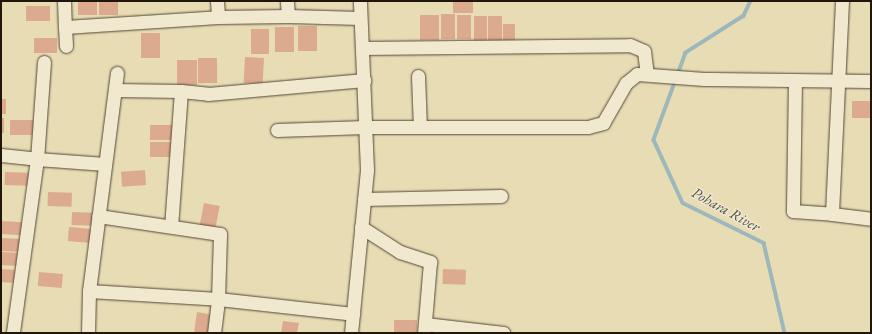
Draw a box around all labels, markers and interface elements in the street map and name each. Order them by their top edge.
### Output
water label: Pohara River [689,183,763,235]

